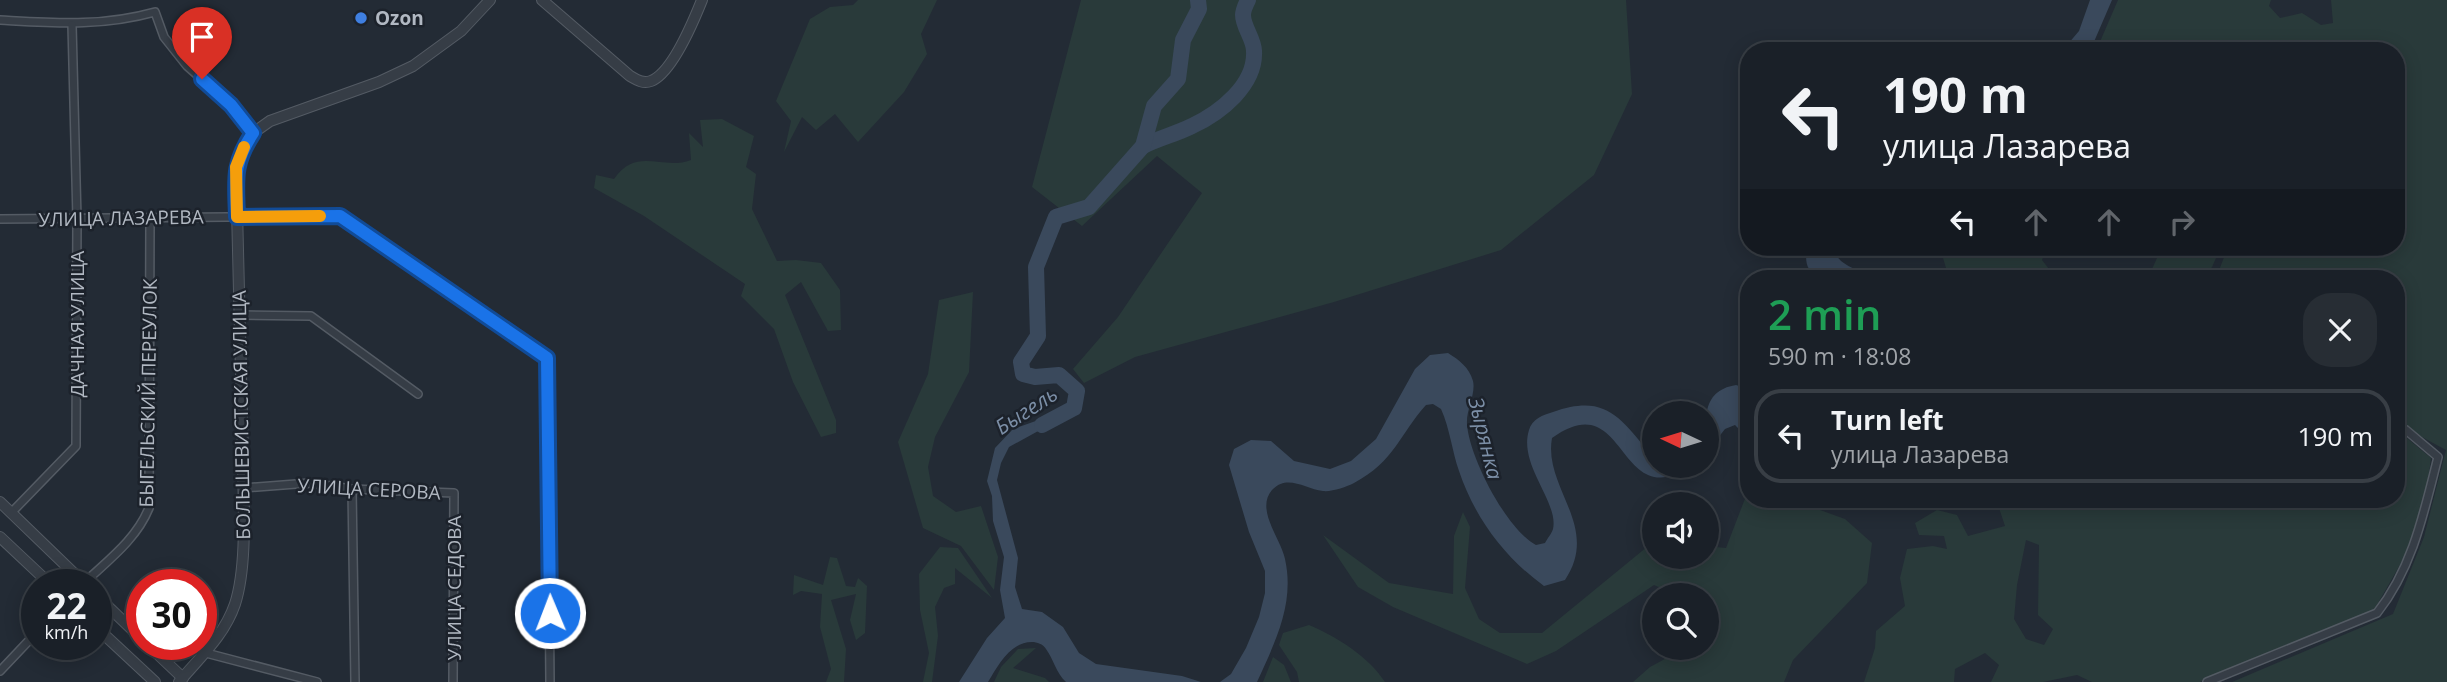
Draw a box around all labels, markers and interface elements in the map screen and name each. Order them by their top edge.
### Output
place label: Ozon [375,5,424,31]
pin [172,7,232,79]
marker: Ozon [353,10,369,26]
icon: arrive [183,18,221,56]
text: 190 m [1883,61,2028,127]
icon: left [1768,70,1859,161]
text: улица Лазарева [1883,124,2131,167]
icon: left [1944,203,1982,241]
icon: ahead [2017,203,2055,241]
icon: ahead [2090,203,2128,241]
icon: right [2163,203,2201,241]
street label: УЛИЦА ЛАЗАРЕВА [38,204,204,232]
street label: ДАЧНАЯ УЛИЦА [64,251,90,397]
street label: БЫГЕЛЬСКИЙ ПЕРЕУЛОК [133,278,163,508]
text: 2 min [1768,285,1881,342]
street label: БОЛЬШЕВИСТСКАЯ УЛИЦА [226,290,256,540]
button: close [2303,293,2377,367]
text: 590 m · 18:08 [1768,340,1911,372]
water label: Быгель [989,379,1063,441]
water label: Зырянка [1462,393,1510,482]
north arrow [1642,401,1718,478]
map controls [1642,401,1719,660]
text: Turn left [1831,402,1943,438]
icon: left [1772,417,1810,455]
text: 190 m [2298,418,2373,454]
text: улица Лазарева [1831,438,2009,470]
street label: УЛИЦА СЕРОВА [297,472,441,506]
button: sound [1642,492,1719,569]
street label: УЛИЦА СЕДОВА [441,515,467,661]
speed limit sign: 30 [126,569,217,660]
position arrow [513,576,587,650]
text: 22 [46,582,87,629]
button: search [1642,583,1719,660]
text: km/h [45,620,88,644]

